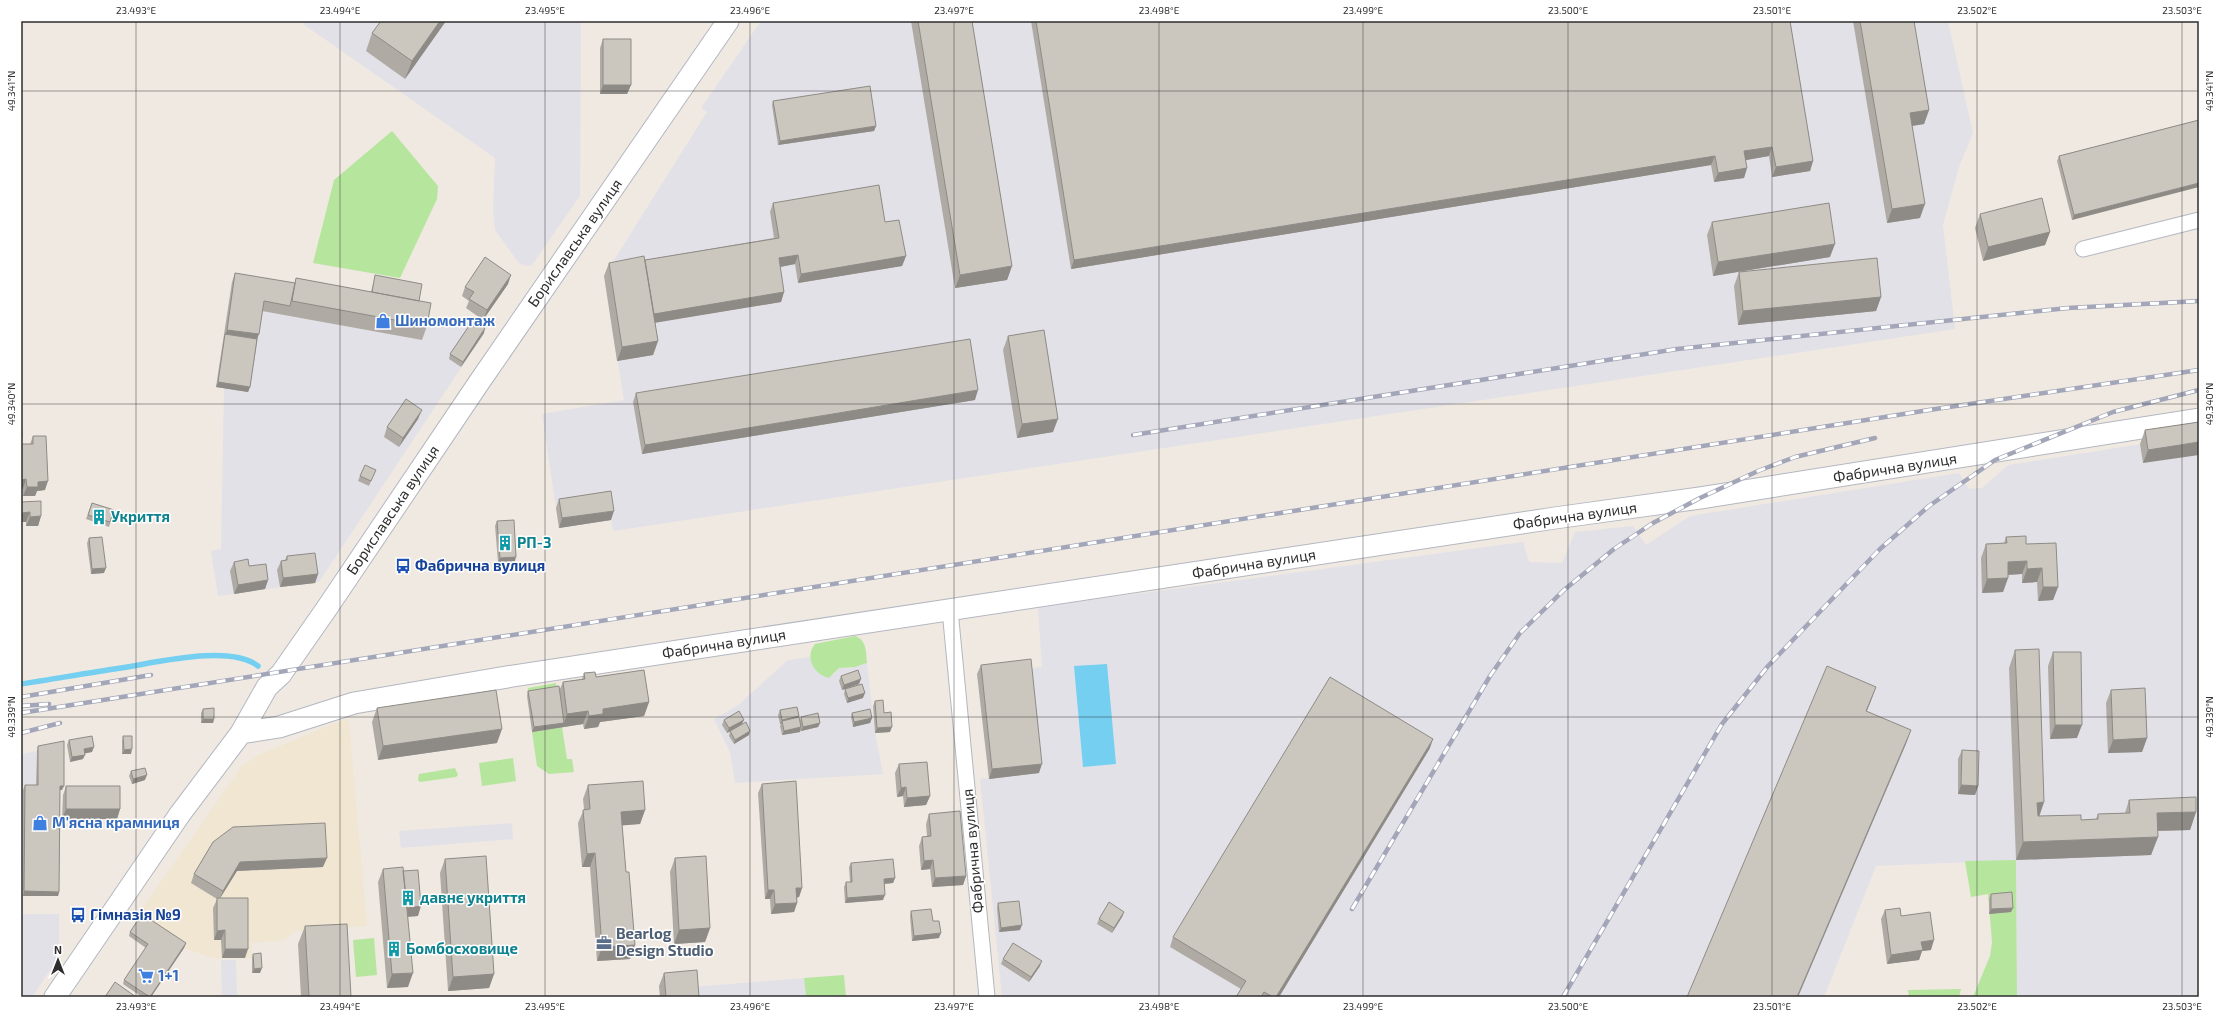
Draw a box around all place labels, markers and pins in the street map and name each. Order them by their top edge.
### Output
place label: Шиномонтаж [395,311,496,329]
shop icon: Шиномонтаж [374,312,392,330]
place label: Укриття [111,507,170,525]
building icon: Укриття [90,508,108,526]
place label: РП-3 [517,533,551,551]
building icon: РП-3 [496,534,514,552]
place label: Фабрична вулиця [415,556,545,574]
bus stop icon: Фабрична вулиця [394,557,412,575]
place label: М'ясна крамниця [52,813,180,831]
shop icon: М'ясна крамниця [31,814,49,832]
place label: давнє укриття [420,888,526,906]
building icon: давнє укриття [399,889,417,907]
place label: Гімназія №9 [90,905,181,923]
bus stop icon: Гімназія №9 [69,906,87,924]
place label: Bearlog Design Studio [616,924,714,959]
office icon: Bearlog Design Studio [595,934,613,952]
place label: Бомбосховище [406,939,518,957]
building icon: Бомбосховище [385,940,403,958]
place label: 1+1 [158,966,179,984]
supermarket icon: 1+1 [137,967,155,985]

